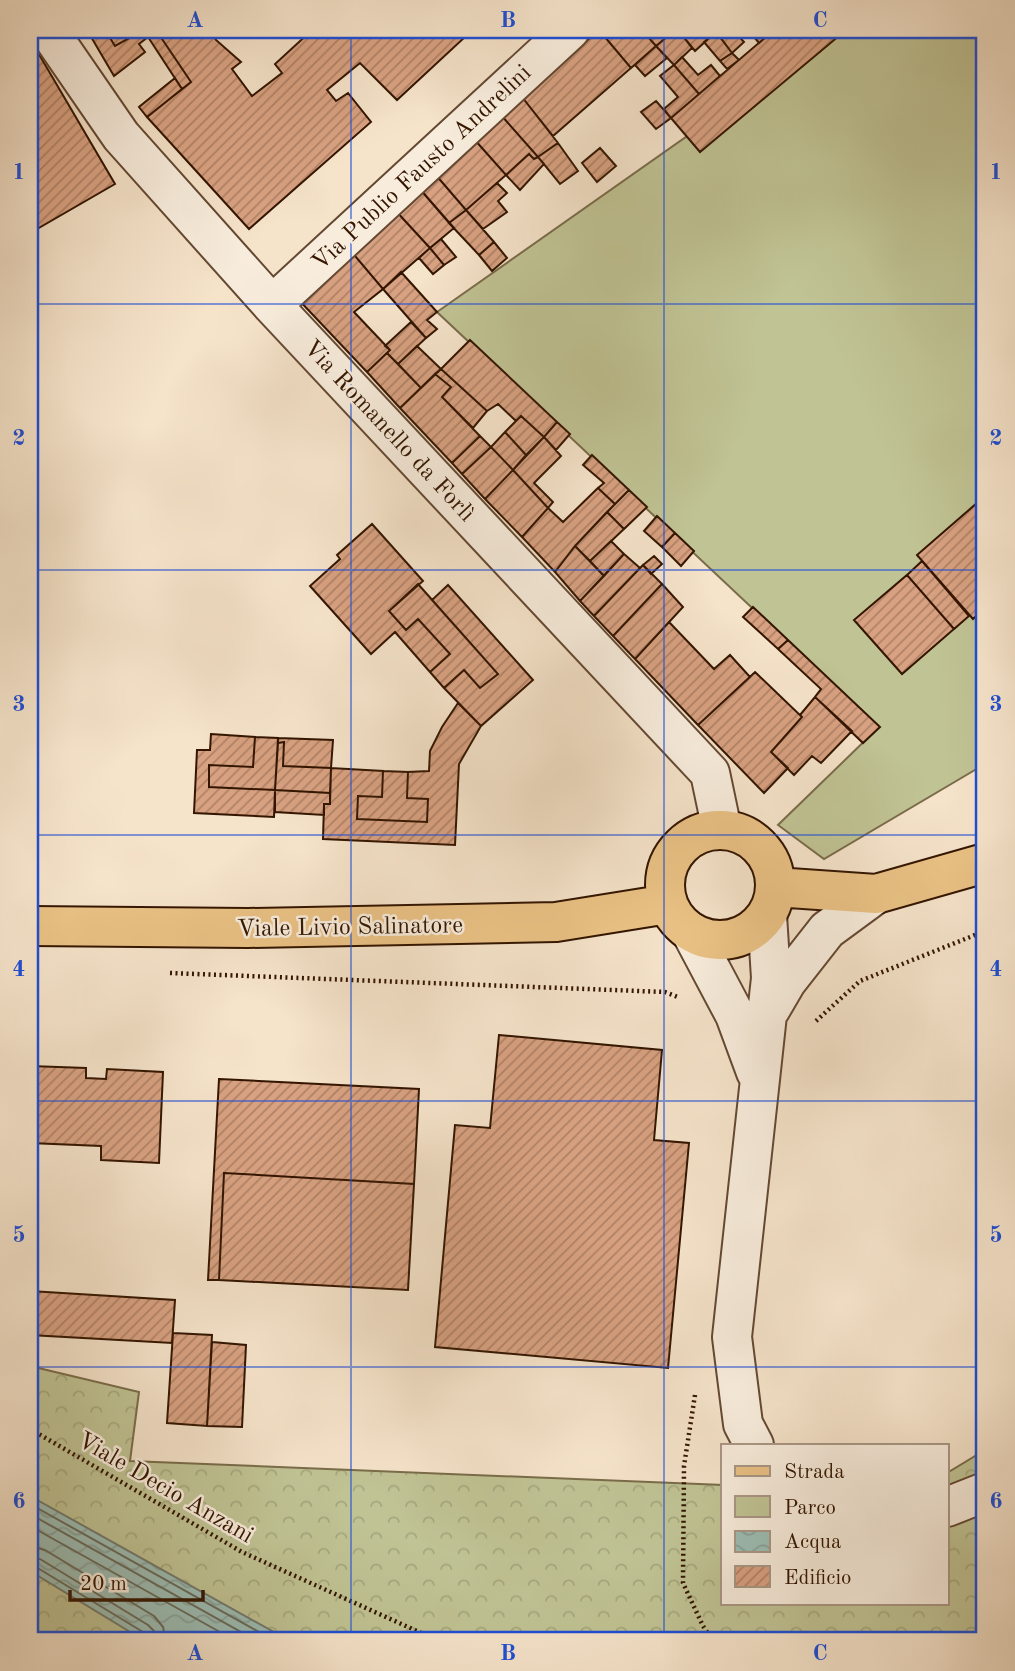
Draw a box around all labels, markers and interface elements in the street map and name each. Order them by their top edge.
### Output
text: A [186,9,204,32]
text: B [500,9,516,32]
text: C [812,9,828,32]
street label: Via Publio Fausto Andrelini [308,61,536,276]
text: 1 [12,161,26,184]
text: 1 [989,161,1003,184]
street label: Via Romanello da Forlì [298,336,479,527]
text: 2 [12,427,26,450]
text: 2 [989,427,1003,450]
text: 3 [12,693,26,716]
text: 3 [989,693,1003,716]
street label: Viale Livio Salinatore [237,914,463,942]
text: 4 [12,958,26,981]
text: 4 [989,958,1003,981]
text: 5 [12,1224,26,1247]
text: 5 [989,1224,1003,1247]
street label: Viale Decio Anzani [73,1429,257,1549]
legend [721,1444,948,1604]
text: Strada [784,1462,845,1483]
text: 6 [12,1490,26,1513]
text: 6 [989,1490,1003,1513]
text: Parco [784,1498,836,1519]
text: Acqua [784,1532,841,1553]
scale bar [70,1559,203,1603]
text: Edificio [784,1568,852,1589]
text: 20 m [80,1574,127,1595]
text: A [186,1642,204,1665]
text: B [500,1642,516,1665]
text: C [812,1642,828,1665]

